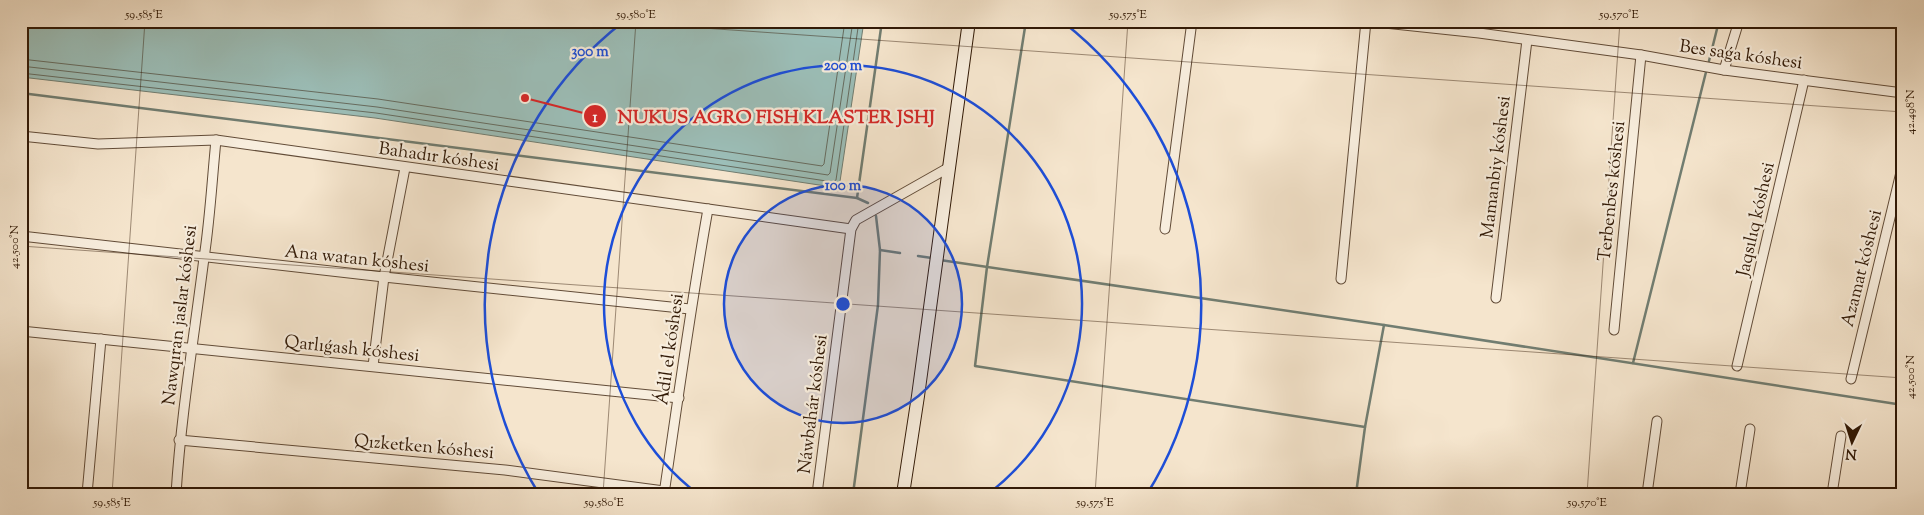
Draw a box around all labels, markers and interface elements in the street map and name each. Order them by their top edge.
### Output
text: 59.585°E [124,6,164,24]
text: 59.580°E [615,6,657,24]
text: 59.575°E [1108,6,1148,24]
text: 59.570°E [1598,6,1639,24]
street label: Bes saǵa kóshesi [1678,34,1804,77]
text: 300 m [571,42,609,63]
text: 200 m [824,56,863,77]
text: 42.498°N [1902,89,1920,135]
street label: Mamanbiy kóshesi [1475,94,1519,240]
callout: NUKUS AGRO FISH KLASTER JSHJ [583,99,945,133]
text: NUKUS AGRO FISH KLASTER JSHJ [618,105,935,132]
text: 1 [592,108,598,129]
street label: Terbenbes kóshesi [1593,120,1633,263]
street label: Bahadır kóshesi [377,137,501,179]
street label: Jaqsılıq kóshesi [1731,160,1783,280]
text: 100 m [825,176,862,197]
street label: Azamat kóshesi [1836,207,1890,330]
street label: Nawqıran jaslar kóshesi [157,224,205,407]
text: 42.500°N [6,225,24,269]
street label: Ana watan kóshesi [283,239,430,281]
street label: Ádil el kóshesi [650,292,692,407]
centre of rings [834,295,852,313]
street label: Qarlıǵash kóshesi [283,330,421,370]
street label: Náwbáhár kóshesi [793,333,835,475]
text: 42.500°N [1902,355,1920,399]
north arrow [1826,418,1876,468]
street label: Qızketken kóshesi [353,429,495,467]
text: N [1845,443,1858,463]
text: 59.585°E [92,494,132,512]
text: 59.580°E [583,494,625,512]
text: 59.575°E [1075,494,1115,512]
text: 59.570°E [1566,494,1607,512]

